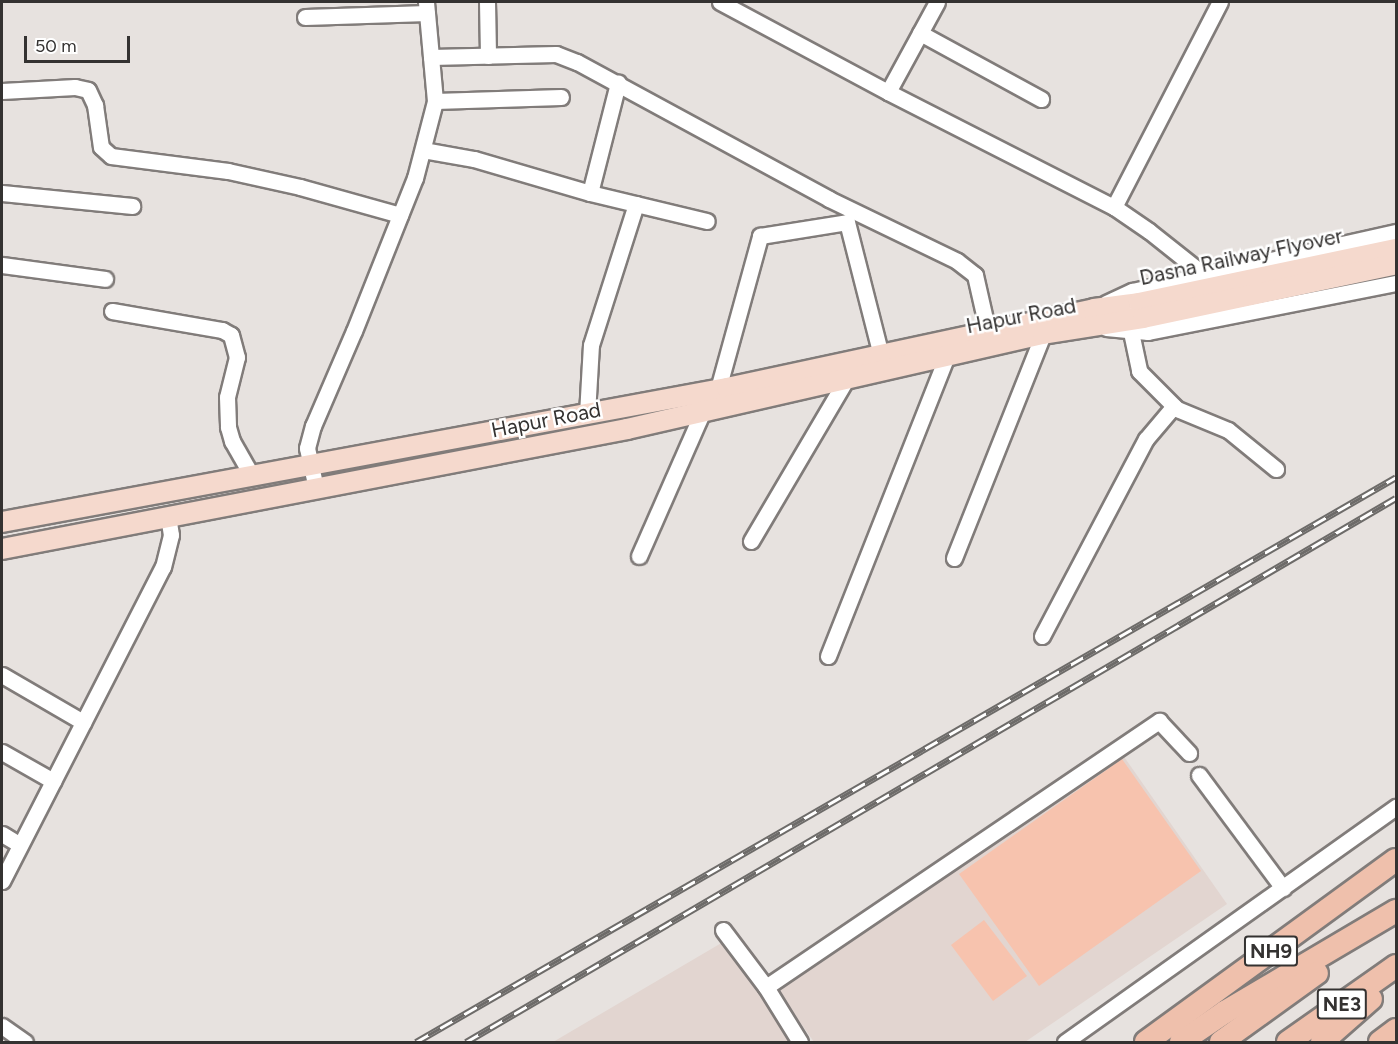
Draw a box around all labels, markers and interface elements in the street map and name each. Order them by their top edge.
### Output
scale bar [27,24,134,62]
text: 50 m [35,35,77,57]
street label: Dasna Railway Flyover [1137,223,1345,291]
street label: Hapur Road [964,293,1078,339]
street label: Hapur Road [489,397,603,443]
road number: NH9 [1242,934,1300,968]
road number: NE3 [1316,987,1368,1021]

